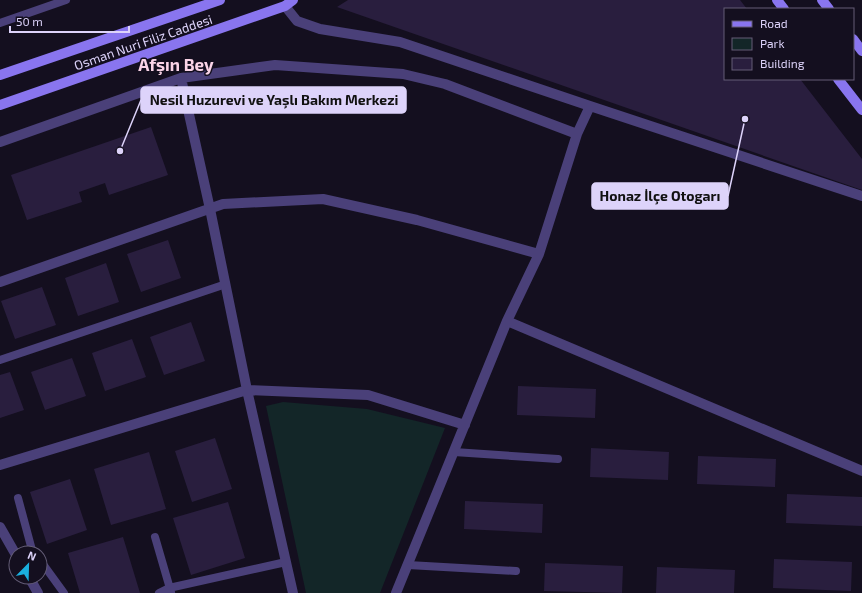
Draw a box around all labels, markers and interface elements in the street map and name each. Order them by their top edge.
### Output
scale bar [10,8,129,34]
legend [724,8,854,80]
street label: Osman Nuri Filiz Caddesi [72,11,214,73]
text: 50 m [16,14,43,28]
text: Road [760,16,788,30]
text: Park [760,36,785,50]
district label: Afşın Bey [138,54,214,76]
text: Building [760,56,805,70]
callout: Nesil Huzurevi ve Yaşlı Bakım Merkezi [141,87,406,113]
text: Nesil Huzurevi ve Yaşlı Bakım Merkezi [150,91,398,109]
callout: Honaz İlçe Otogarı [592,183,728,209]
text: Honaz İlçe Otogarı [600,187,720,205]
north arrow [8,545,48,585]
text: N [26,548,38,563]

